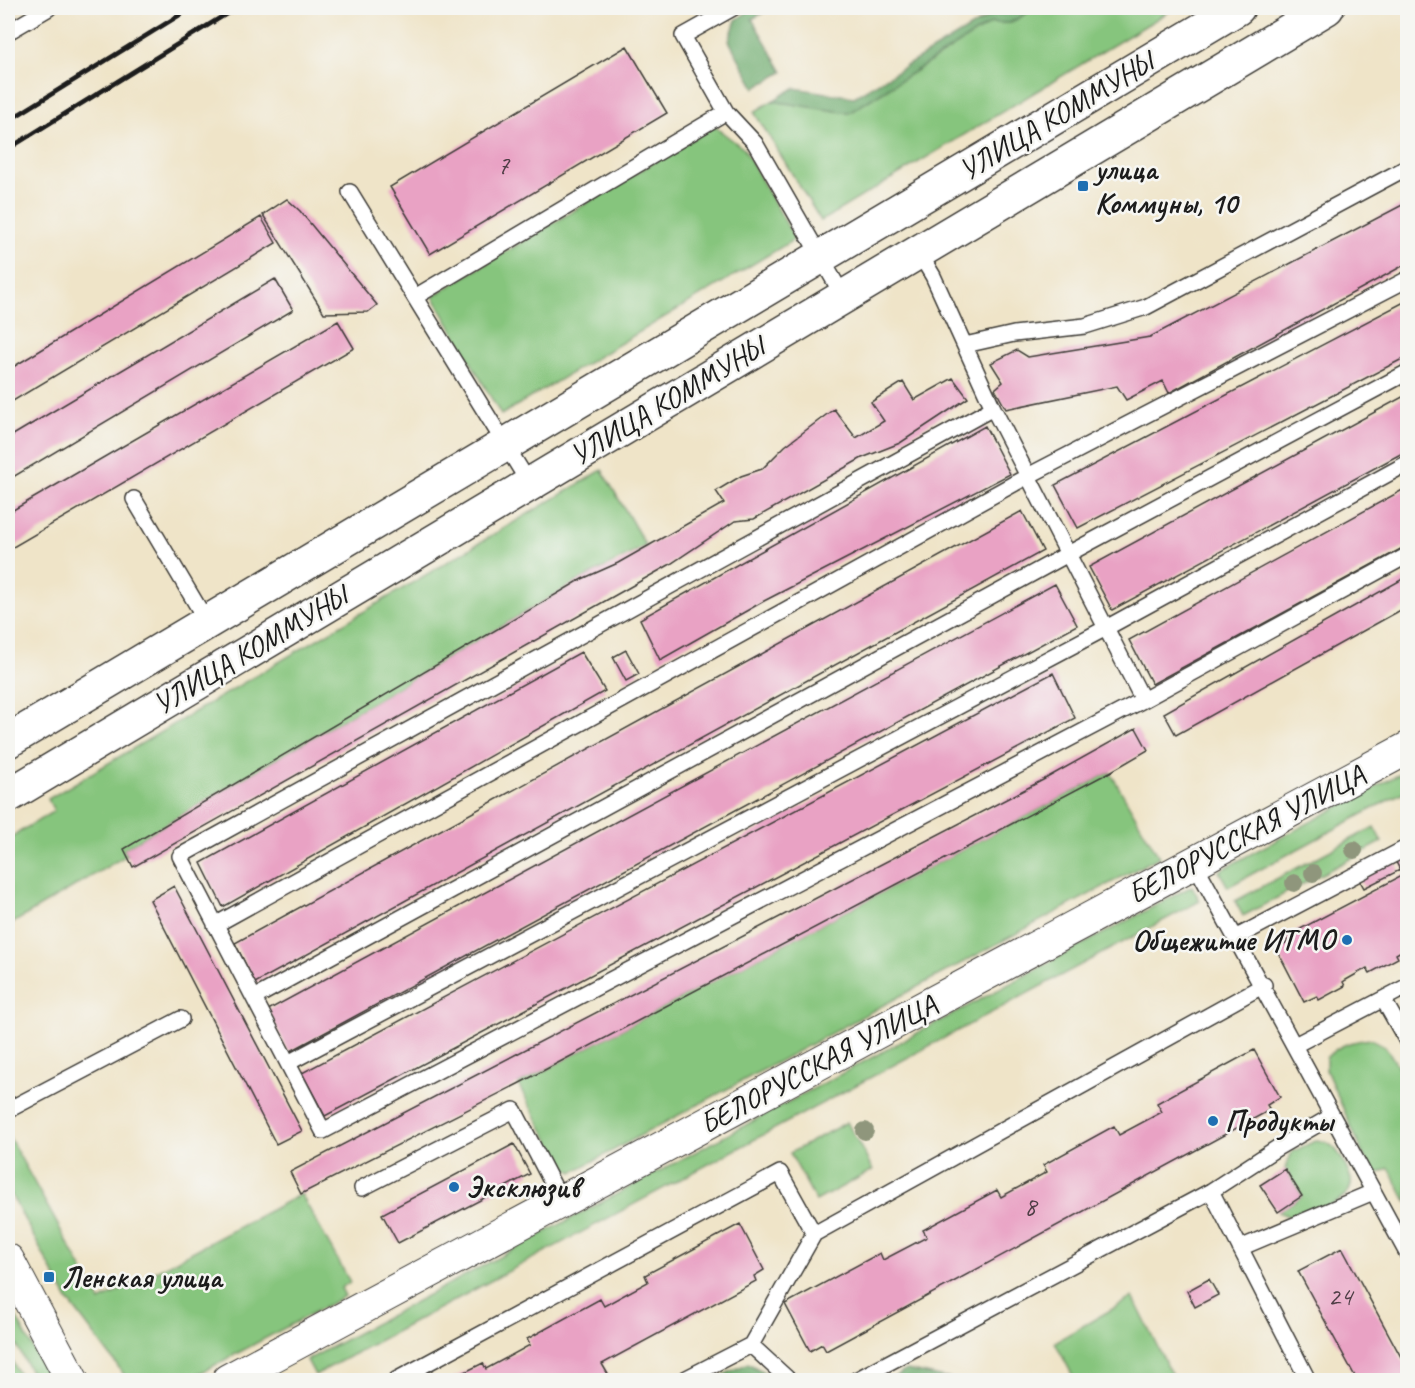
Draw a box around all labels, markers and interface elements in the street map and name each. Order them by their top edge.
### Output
street label: УЛИЦА КОММУНЫ [952,40,1164,189]
house number: 7 [497,148,511,182]
place label: улица Коммуны, 10 [1092,150,1241,223]
marker: улица Коммуны, 10 [1076,179,1090,193]
street label: УЛИЦА КОММУНЫ [563,325,775,474]
street label: УЛИЦА КОММУНЫ [146,574,358,723]
street label: БЕЛОРУССКАЯ УЛИЦА [1121,755,1372,913]
place label: Общежитие ИТМО [1132,921,1337,959]
marker: Общежитие ИТМО [1340,933,1354,947]
street label: БЕЛОРУССКАЯ УЛИЦА [693,985,944,1143]
place label: Продукты [1225,1102,1336,1141]
marker: Продукты [1206,1114,1220,1128]
place label: Эксклюзив [466,1168,585,1207]
marker: Эксклюзив [447,1180,461,1194]
house number: 8 [1024,1189,1039,1223]
place label: Ленская улица [61,1258,224,1296]
marker: Ленская улица [42,1270,56,1284]
house number: 24 [1328,1279,1355,1313]

